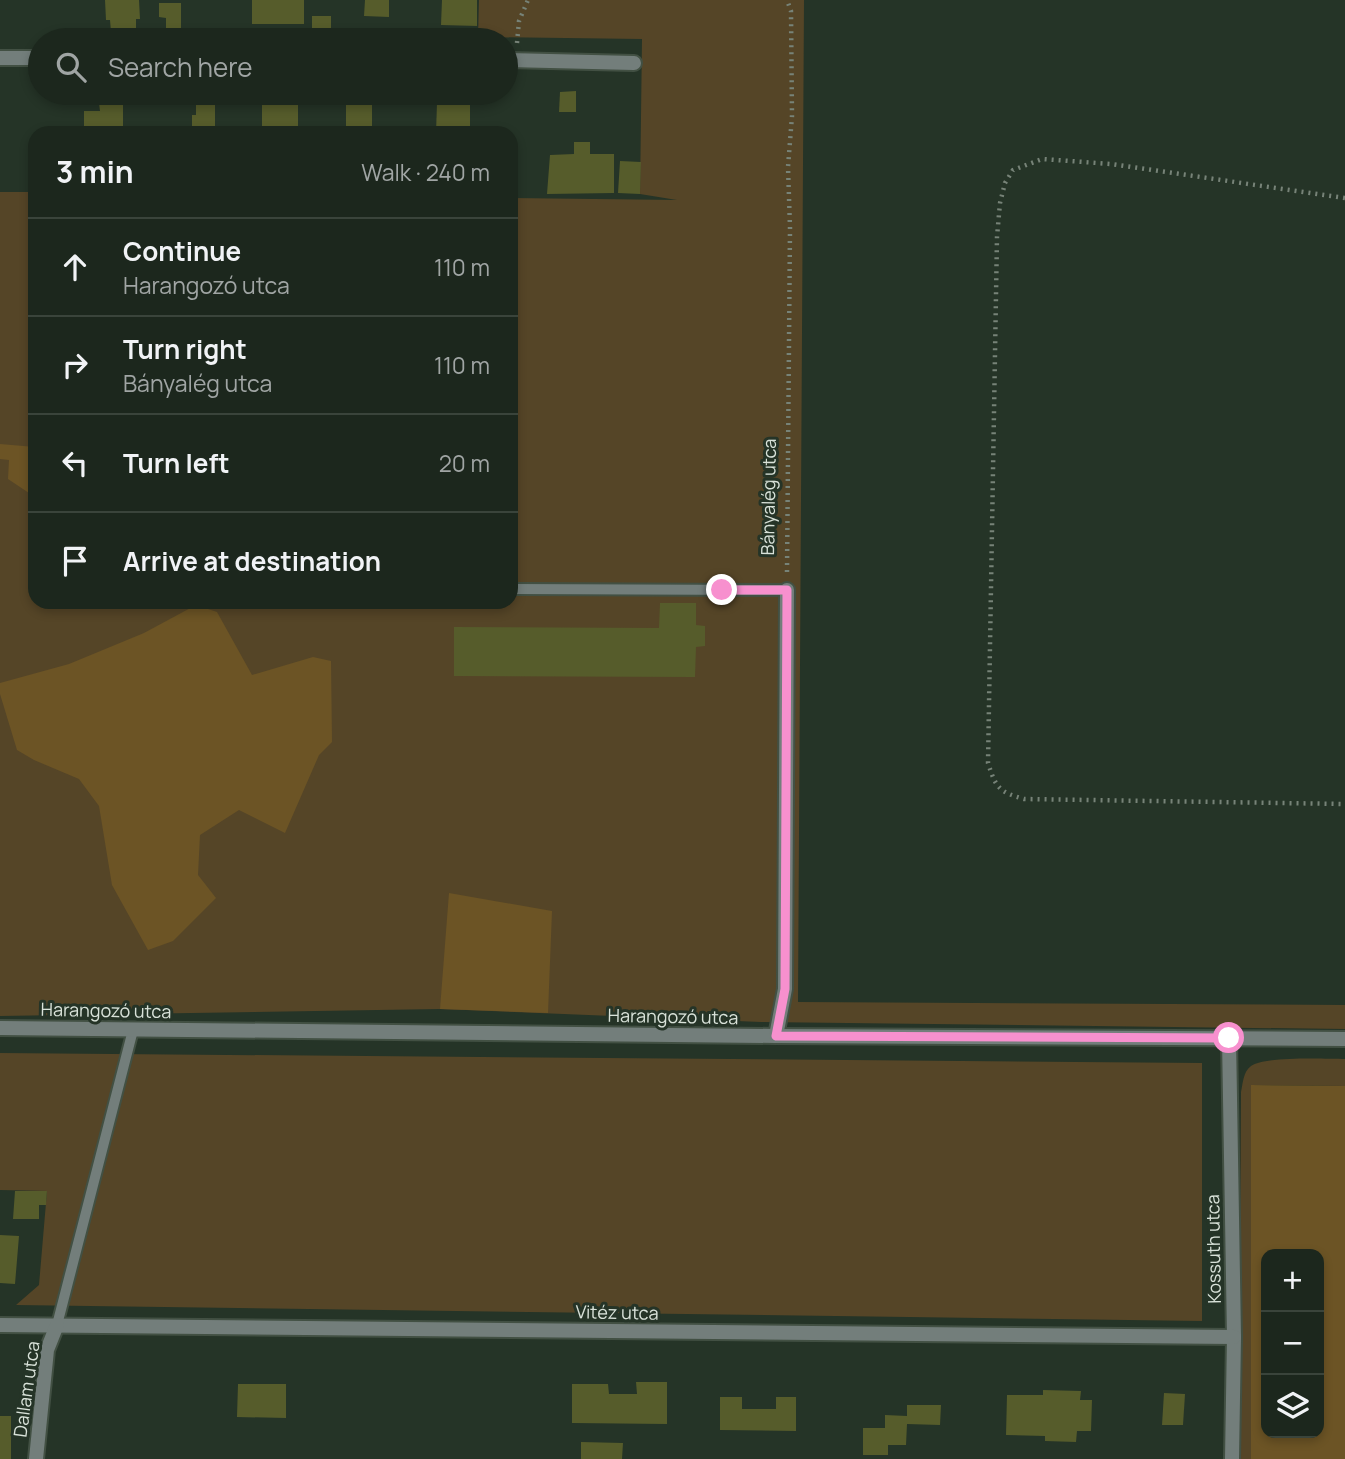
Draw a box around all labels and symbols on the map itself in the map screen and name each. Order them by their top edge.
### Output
street label: Bányalég utca [755,438,781,556]
route end [706,574,737,605]
street label: Harangozó utca [41,997,171,1023]
street label: Harangozó utca [608,1003,738,1029]
route start [1213,1022,1244,1053]
street label: Kossuth utca [1200,1194,1226,1304]
street label: Vitéz utca [575,1299,659,1325]
street label: Dallam utca [7,1339,45,1439]

